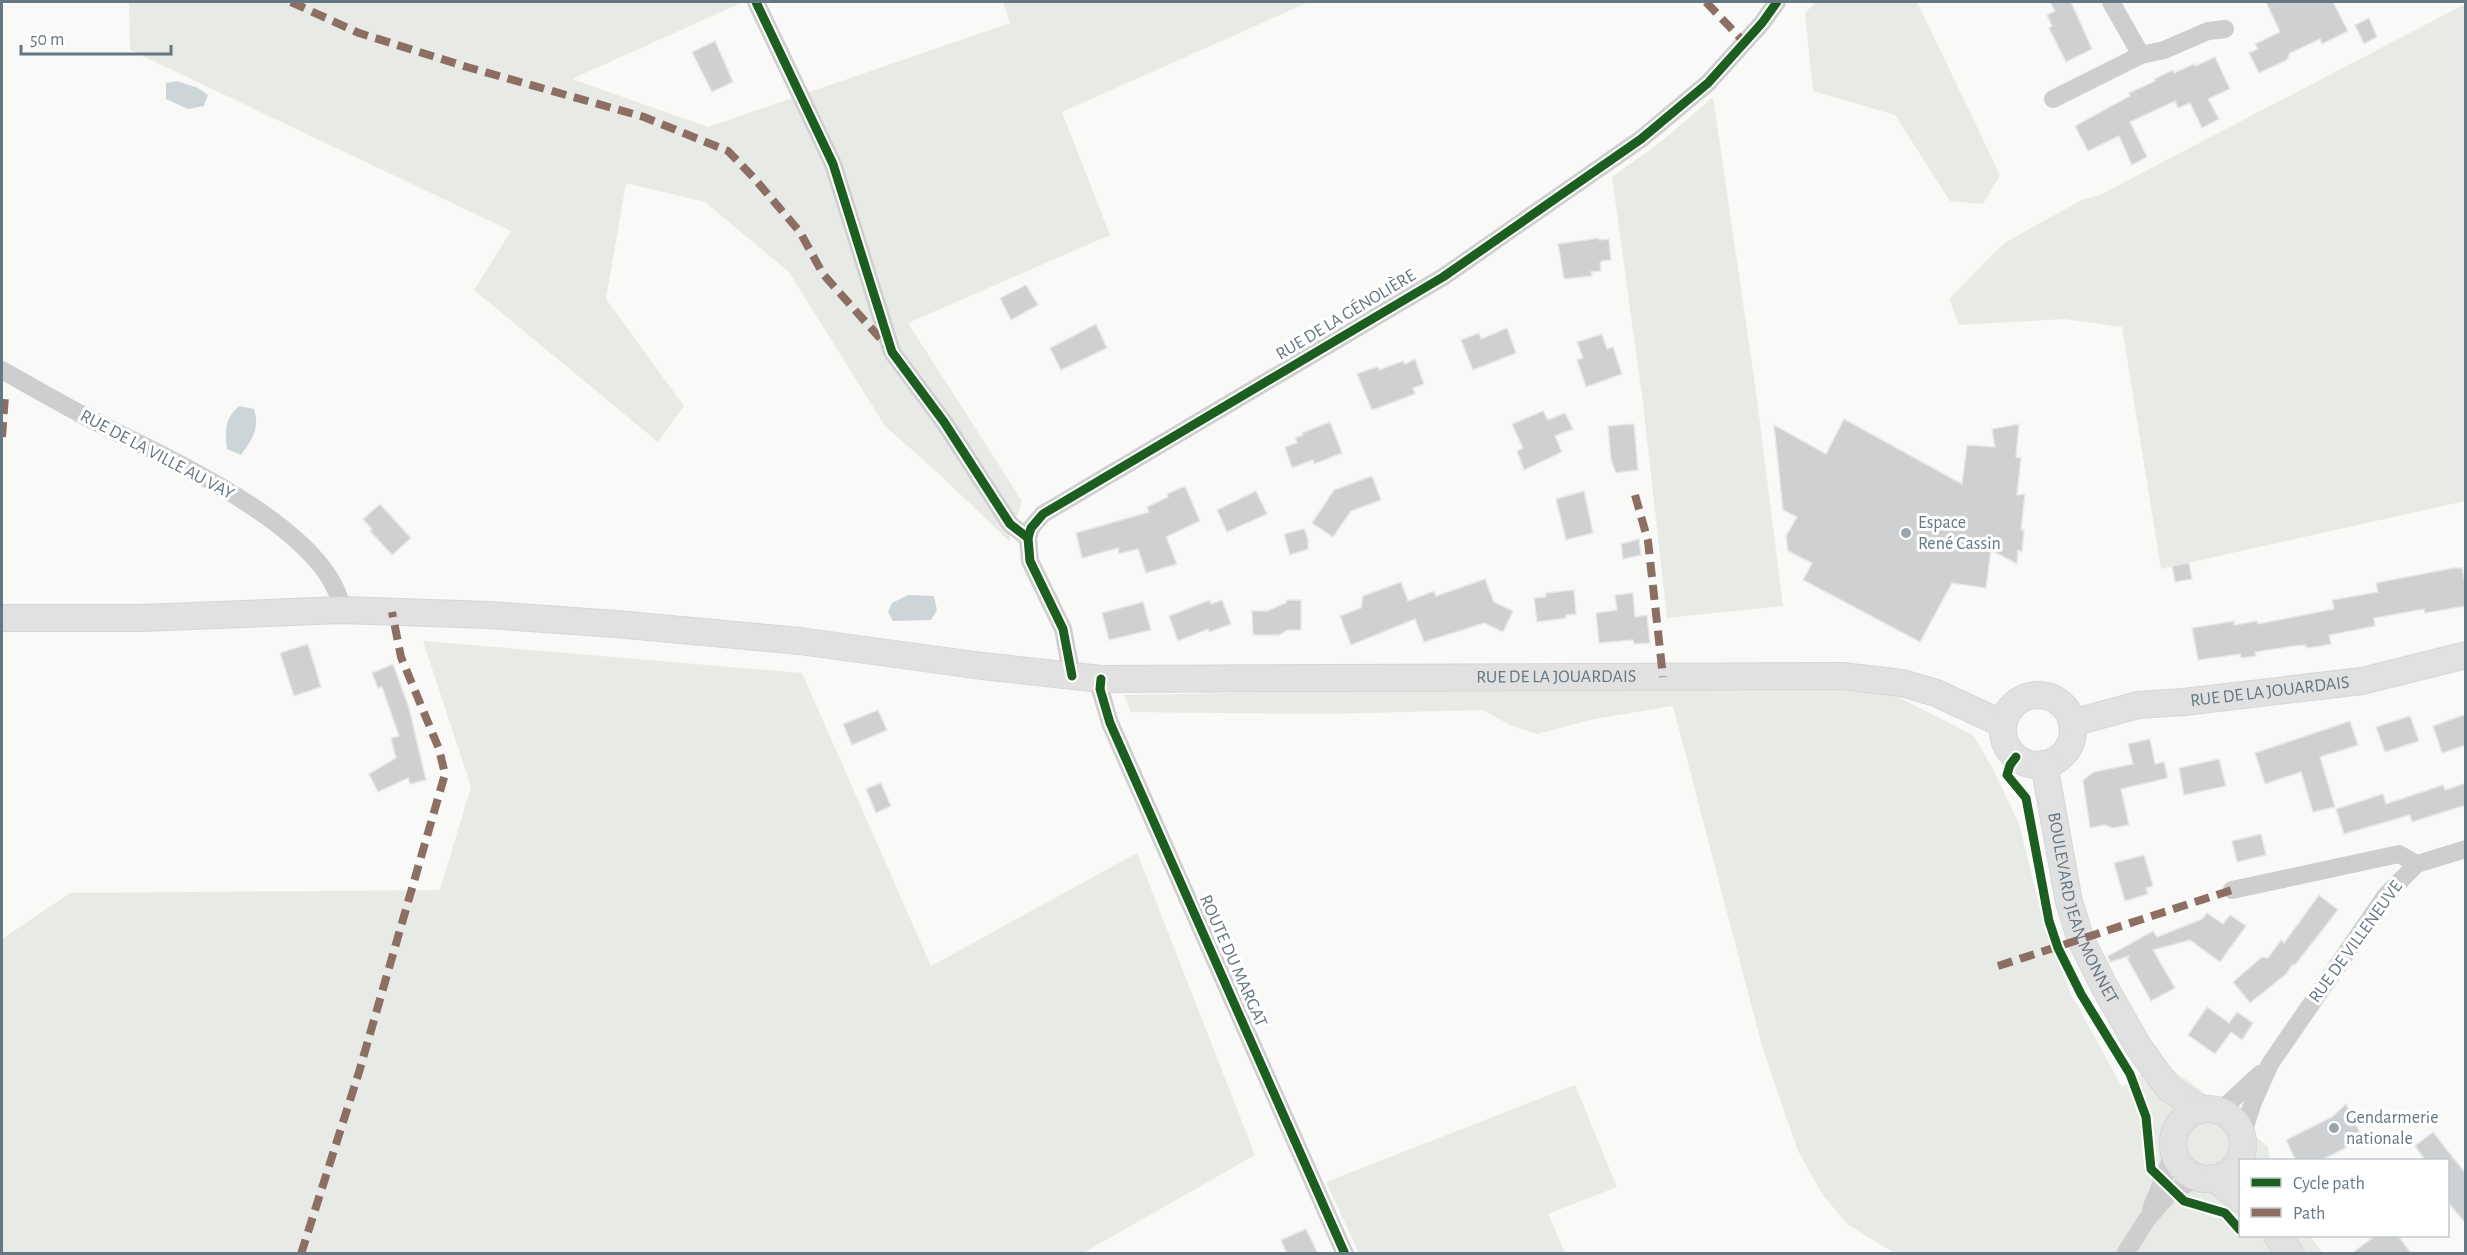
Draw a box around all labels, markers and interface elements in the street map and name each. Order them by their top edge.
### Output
scale bar [21,18,171,56]
text: 50 m [30,31,64,49]
street label: RUE DE LA GÉNOLIÈRE [1272,264,1419,364]
street label: RUE DE LA VILLE AU VAY [77,407,237,503]
place label: Espace René Cassin [1918,514,2001,553]
marker: Espace René Cassin [1899,526,1913,540]
street label: RUE DE LA JOUARDAIS [1476,668,1636,686]
street label: RUE DE LA JOUARDAIS [2189,674,2350,710]
street label: BOULEVARD JEAN MONNET [2044,811,2121,1007]
street label: RUE DE VILLENEUVE [2306,878,2406,1006]
street label: ROUTE DU MARGAT [1196,892,1270,1030]
place label: Gendarmerie nationale [2346,1109,2438,1148]
marker: Gendarmerie nationale [2327,1121,2341,1135]
legend [2239,1159,2449,1237]
text: Cycle path [2293,1175,2365,1193]
text: Path [2293,1205,2325,1223]

